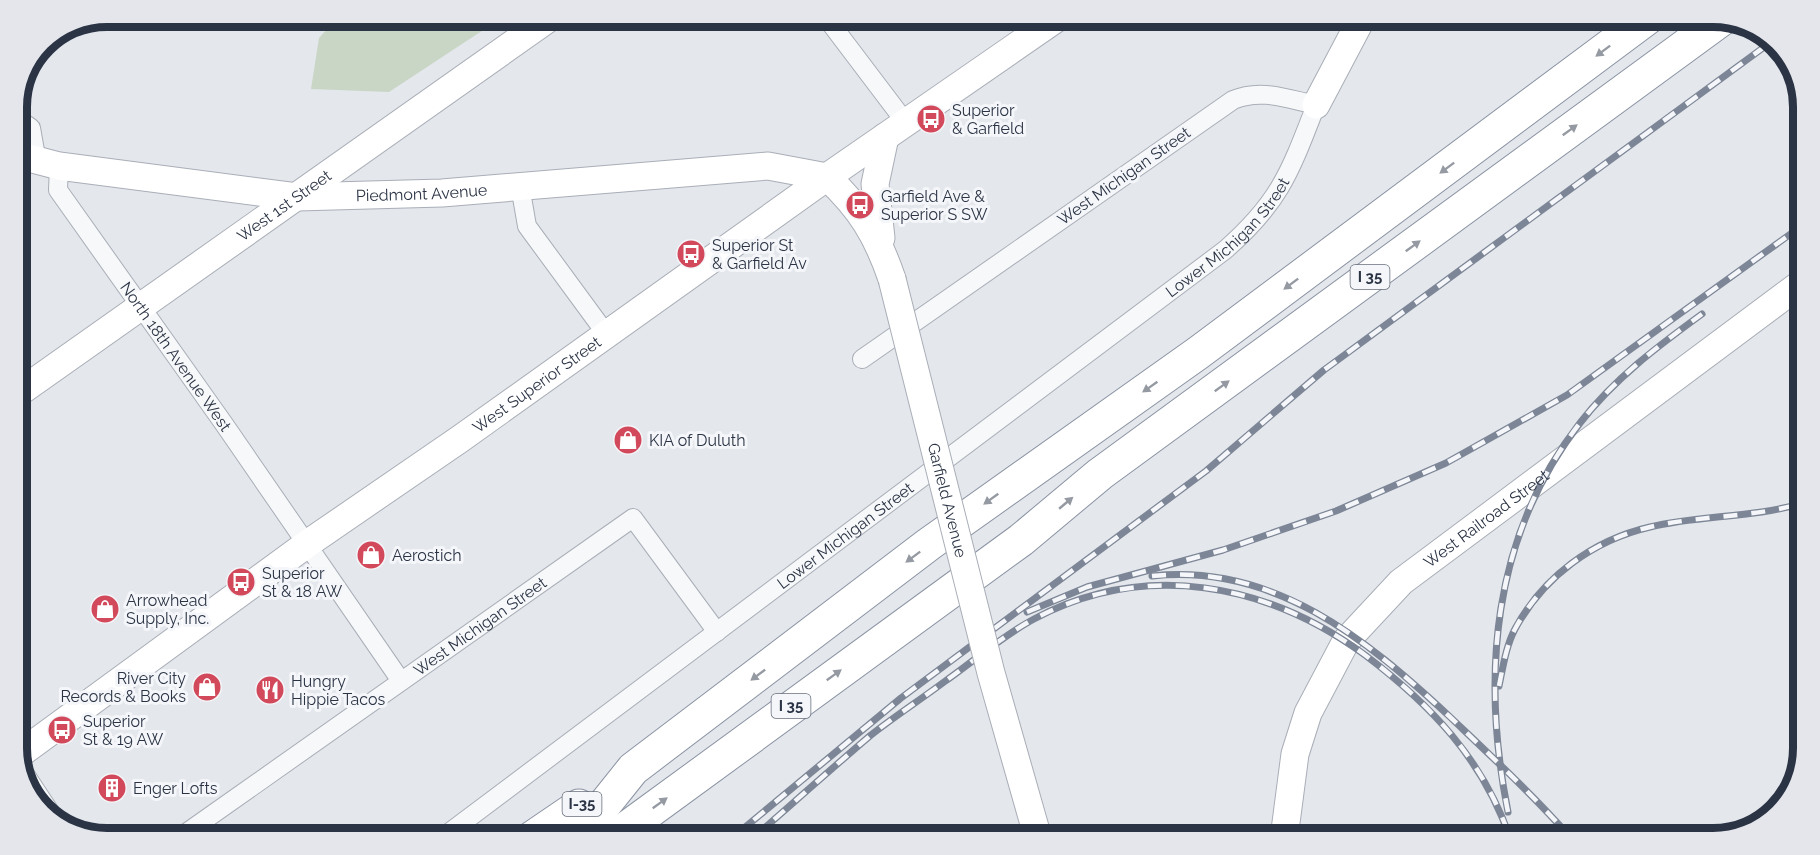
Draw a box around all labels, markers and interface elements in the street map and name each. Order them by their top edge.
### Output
one-way arrow [1596,45,1611,57]
place label: Superior & Garfield [952,101,1024,138]
bus stop icon: Superior & Garfield [915,103,947,135]
street label: West Michigan Street [1054,123,1195,229]
one-way arrow [1562,124,1578,136]
one-way arrow [1439,162,1455,174]
street label: West 1st Street [233,165,335,245]
street label: Lower Michigan Street [1162,174,1293,301]
street label: Piedmont Avenue [356,180,488,205]
place label: Garfield Ave & Superior S SW [881,187,988,224]
bus stop icon: Garfield Ave & Superior S SW [844,189,876,221]
place label: Superior St & Garfield Av [712,236,807,273]
bus stop icon: Superior St & Garfield Av [675,238,707,270]
one-way arrow [1405,240,1420,252]
road number: I 35 [1350,265,1390,289]
street label: North 18th Avenue West [117,278,236,435]
one-way arrow [1283,278,1298,290]
street label: West Superior Street [469,332,605,437]
one-way arrow [1214,380,1229,392]
one-way arrow [1141,381,1158,392]
shop icon: KIA of Duluth [612,424,644,456]
place label: KIA of Duluth [649,431,746,450]
street label: Garfield Avenue [924,441,971,559]
street label: West Railroad Street [1420,465,1553,571]
street label: Lower Michigan Street [773,478,917,593]
one-way arrow [983,493,998,505]
one-way arrow [1058,496,1074,509]
shop icon: Aerostich [355,539,387,571]
place label: Aerostich [392,546,462,565]
one-way arrow [905,550,921,563]
place label: Superior St & 18 AW [262,564,343,601]
bus stop icon: Superior St & 18 AW [225,566,257,598]
street label: West Michigan Street [410,572,550,679]
place label: Arrowhead Supply, Inc. [126,591,209,628]
shop icon: Arrowhead Supply, Inc. [89,593,121,625]
one-way arrow [750,668,765,680]
place label: River City Records & Books [60,669,186,706]
one-way arrow [825,669,841,681]
shop icon: River City Records & Books [191,671,223,703]
place label: Hungry Hippie Tacos [291,672,386,709]
restaurant icon: Hungry Hippie Tacos [254,674,286,706]
road number: I 35 [772,694,810,718]
place label: Superior St & 19 AW [83,712,163,749]
bus stop icon: Superior St & 19 AW [46,714,78,746]
building icon: Enger Lofts [96,772,128,804]
place label: Enger Lofts [133,779,218,798]
road number: I-35 [562,792,602,816]
one-way arrow [651,797,667,809]

